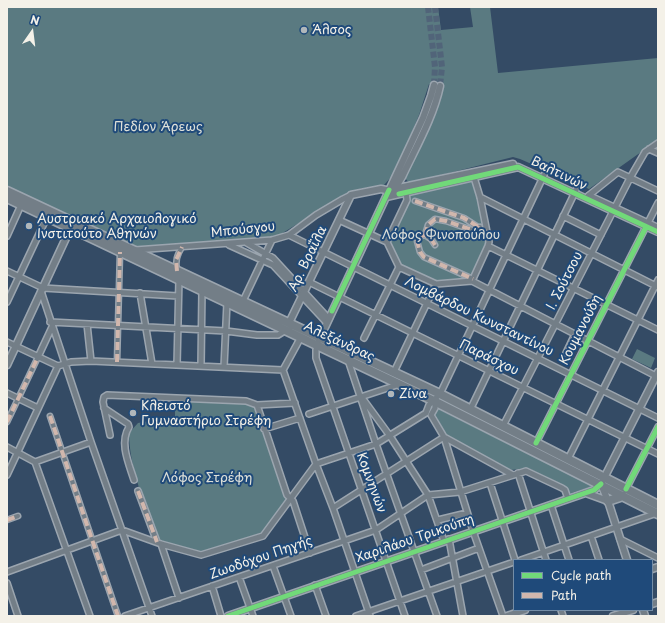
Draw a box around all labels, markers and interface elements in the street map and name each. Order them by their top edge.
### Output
text: N [29,11,41,29]
north arrow [12,12,52,52]
place label: Άλσος [312,22,351,38]
marker: Άλσος [299,25,309,35]
park label: Πεδίον Άρεως [113,119,203,135]
street label: Βαλτινών [528,154,590,194]
place label: Αυστριακό Αρχαιολογικό Ινστιτούτο Αθηνών [37,211,196,242]
street label: Μπούσγου [210,219,276,241]
marker: Αυστριακό Αρχαιολογικό Ινστιτούτο Αθηνών [24,221,34,231]
street label: Αρ. Βραΐλα [285,224,331,294]
park label: Λόφος Φινοπούλου [382,227,500,243]
street label: Ι. Σούτσου [544,249,586,313]
street label: Λομβάρδου Κωνσταντίνου [402,274,556,360]
street label: Κουμανούδη [557,292,605,368]
street label: Αλεξάνδρας [301,319,377,365]
street label: Παράσχου [457,337,521,379]
place label: Ζίνα [399,386,427,402]
marker: Ζίνα [386,389,396,399]
place label: Κλειστό Γυμναστήριο Στρέφη [141,398,271,429]
marker: Κλειστό Γυμναστήριο Στρέφη [128,408,138,418]
street label: Κομνηνών [353,451,389,515]
park label: Λόφος Στρέφη [162,470,252,486]
street label: Χαριλάου Τρικούπη [354,512,476,566]
street label: Ζωοδόχου Πηγής [208,533,314,583]
legend [513,559,653,611]
text: Cycle path [551,566,612,584]
text: Path [551,586,577,604]

